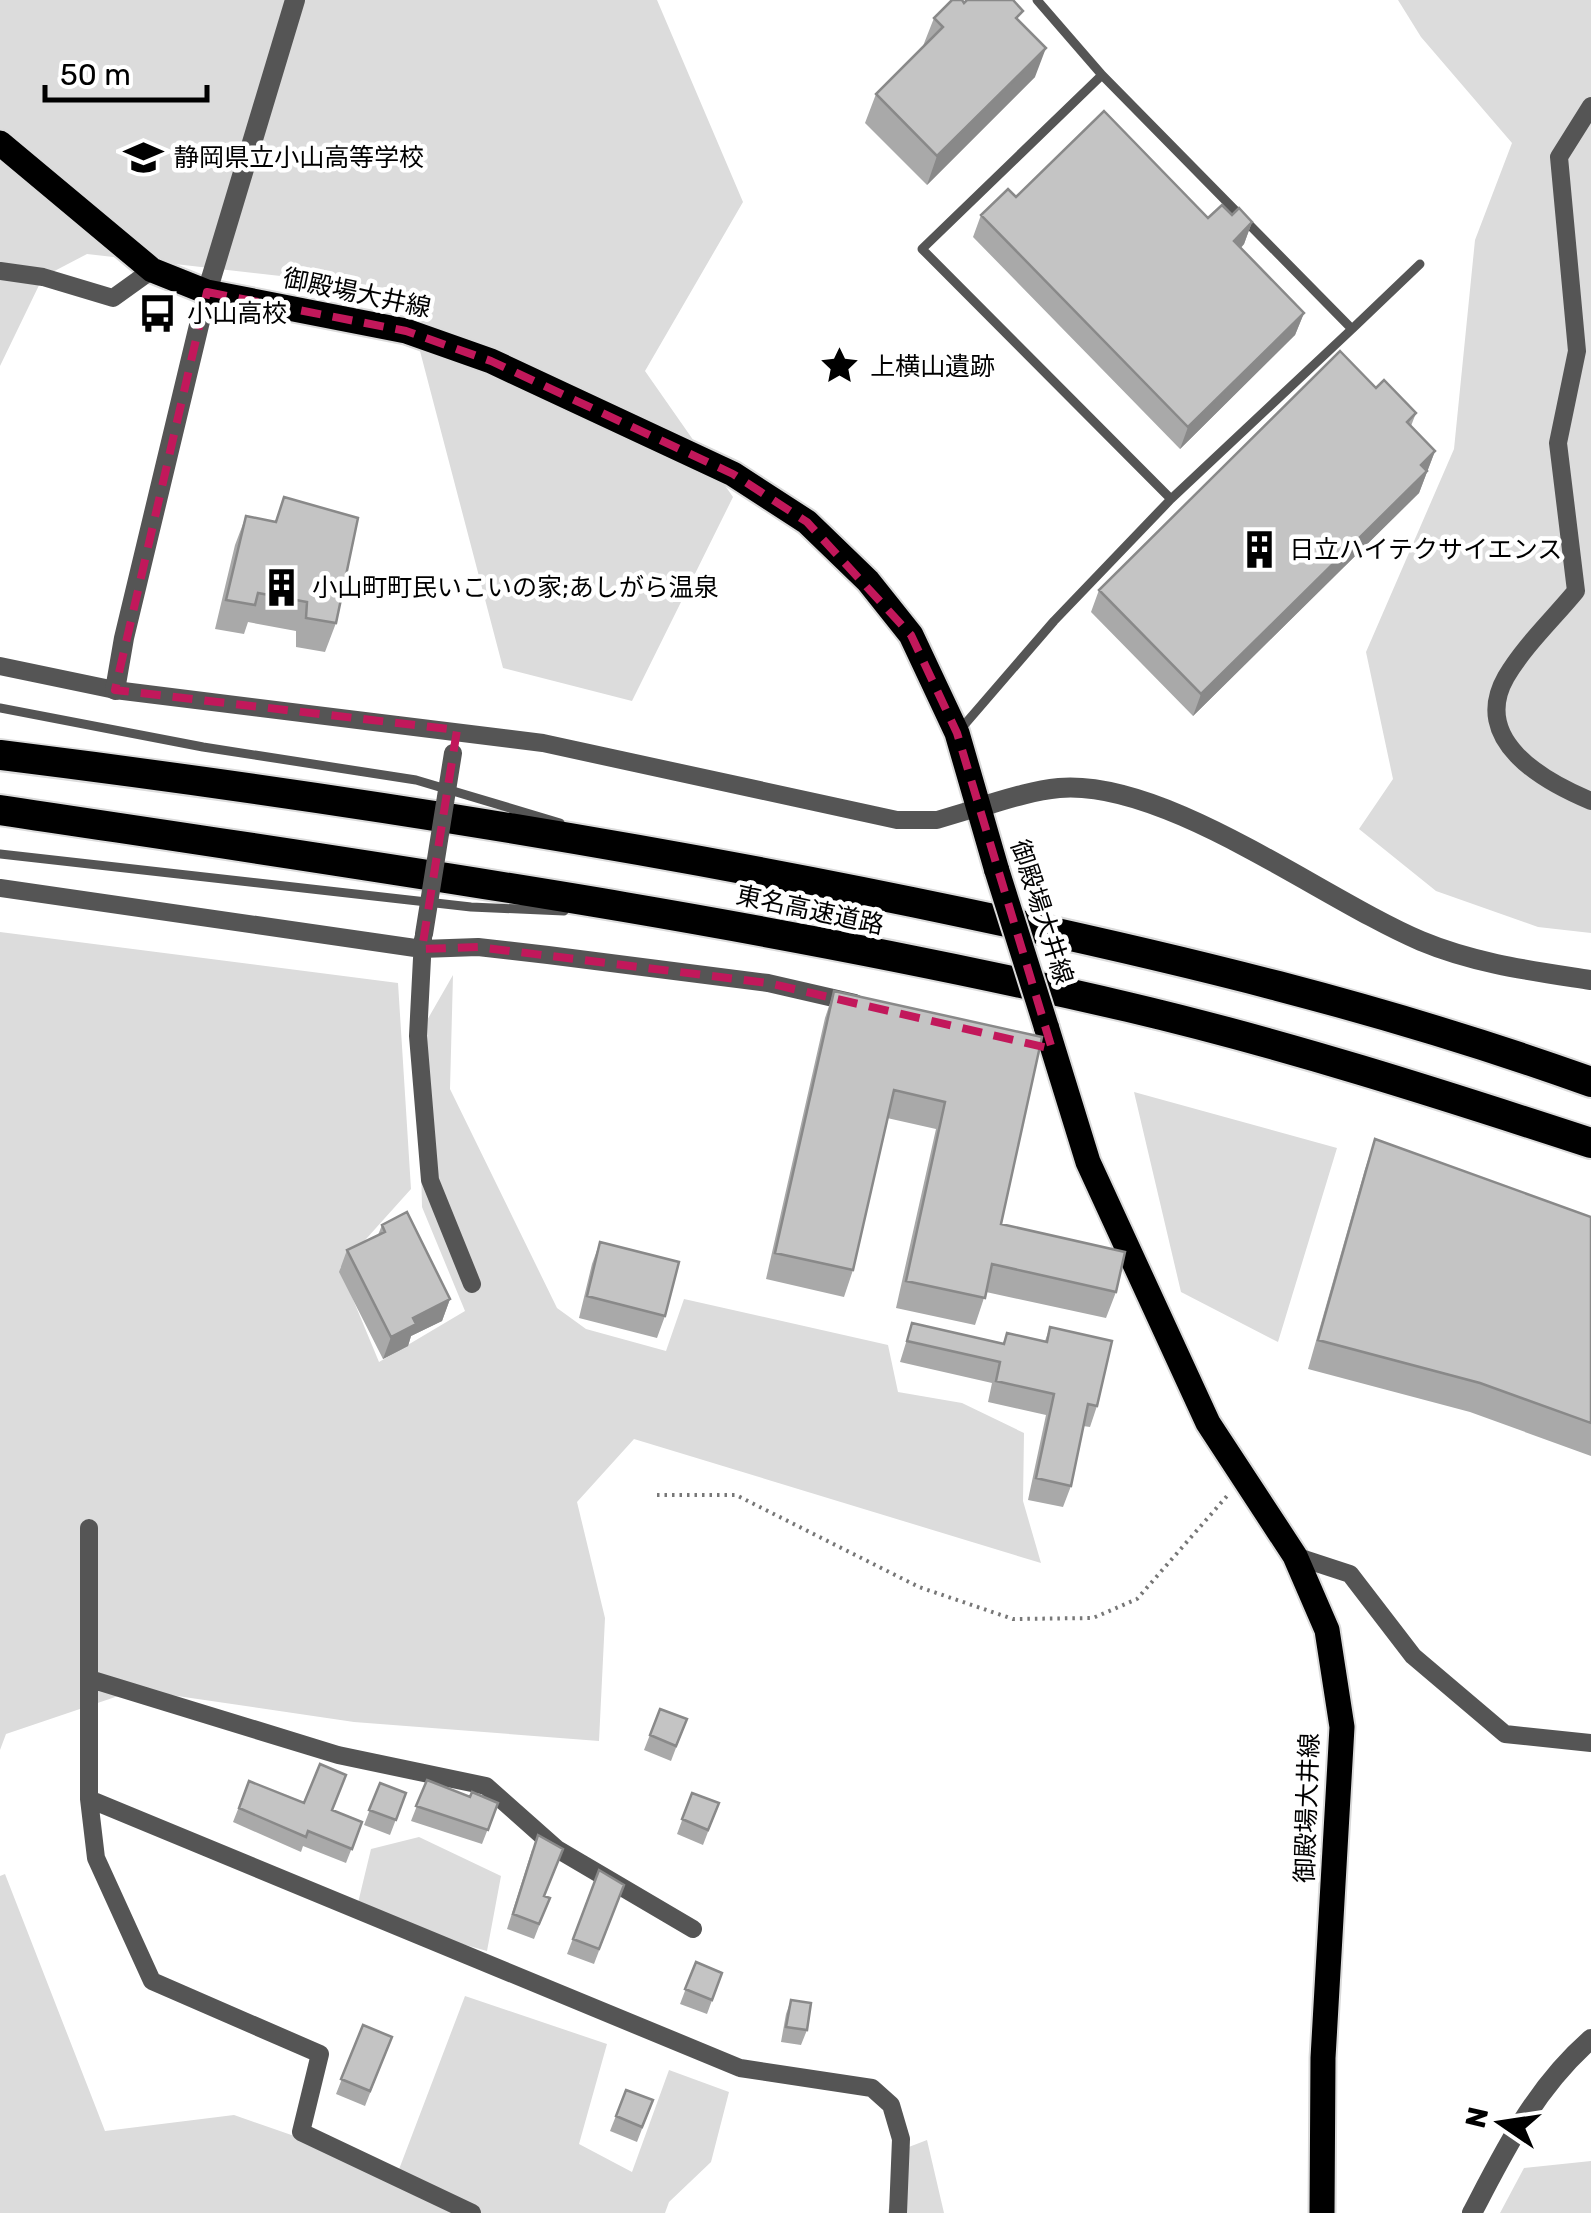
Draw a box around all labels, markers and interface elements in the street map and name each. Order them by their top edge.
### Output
scale bar [45,40,208,102]
text: 50 m [60,57,131,93]
school or university icon: 静岡県立小山高等学校 [123,136,165,178]
place label: 静岡県立小山高等学校 [174,143,424,172]
street label: 御殿場大井線 [281,263,433,323]
bus stop icon: 小山高校 [136,292,178,334]
place label: 小山高校 [187,299,287,328]
place icon: 上横山遺跡 [819,345,861,387]
place label: 上横山遺跡 [870,352,995,381]
building icon: 日立ハイテクサイエンス [1238,528,1280,570]
place label: 日立ハイテクサイエンス [1289,535,1562,564]
building icon: 小山町町民いこいの家;あしがら温泉 [261,566,303,608]
place label: 小山町町民いこいの家;あしがら温泉 [312,573,719,602]
street label: 御殿場大井線 [1005,836,1079,988]
street label: 東名高速道路 [734,880,886,940]
street label: 御殿場大井線 [1290,1733,1324,1883]
north arrow [1451,2073,1551,2173]
text: N [1459,2104,1495,2131]

